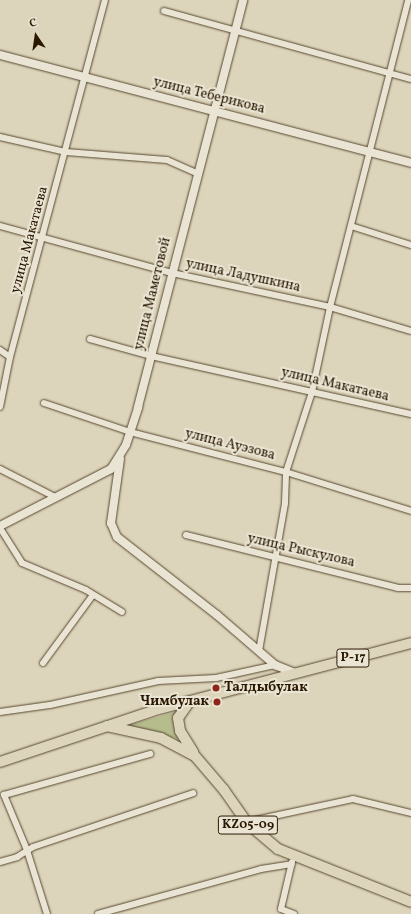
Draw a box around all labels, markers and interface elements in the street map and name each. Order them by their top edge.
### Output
north arrow [16,16,56,56]
text: С [28,16,38,32]
street label: улица Теберикова [151,74,267,118]
street label: улица Макатаева [8,185,52,295]
street label: улица Маметовой [131,236,175,352]
street label: улица Ладушкина [184,256,302,296]
street label: улица Макатаева [279,364,391,406]
street label: улица Ауэзова [183,426,277,464]
street label: улица Рыскулова [246,530,356,572]
road number: P-17 [336,647,370,669]
place label: Талдыбулак [224,680,308,696]
marker: Талдыбулак [211,683,221,693]
place label: Чимбулак [140,694,209,710]
marker: Чимбулак [212,697,222,707]
road number: KZ05-09 [217,814,279,836]

